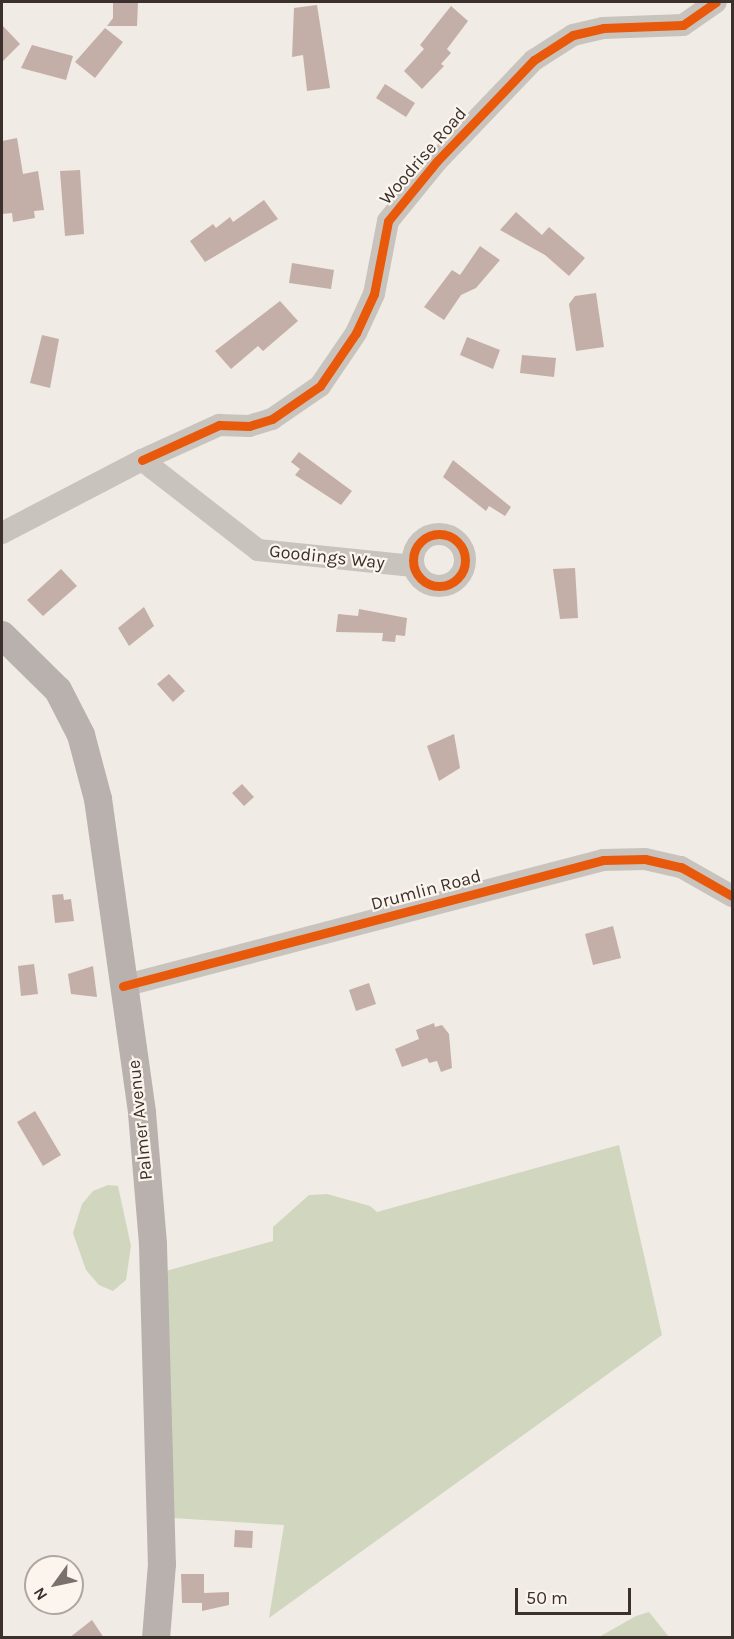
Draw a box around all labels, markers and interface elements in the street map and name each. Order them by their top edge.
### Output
street label: Woodrise Road [375,103,471,209]
street label: Goodings Way [268,540,386,574]
street label: Drumlin Road [369,865,483,915]
street label: Palmer Avenue [123,1059,157,1181]
north arrow [24,1555,84,1615]
scale bar [518,1576,634,1614]
text: N [29,1584,51,1604]
text: 50 m [526,1587,568,1609]

